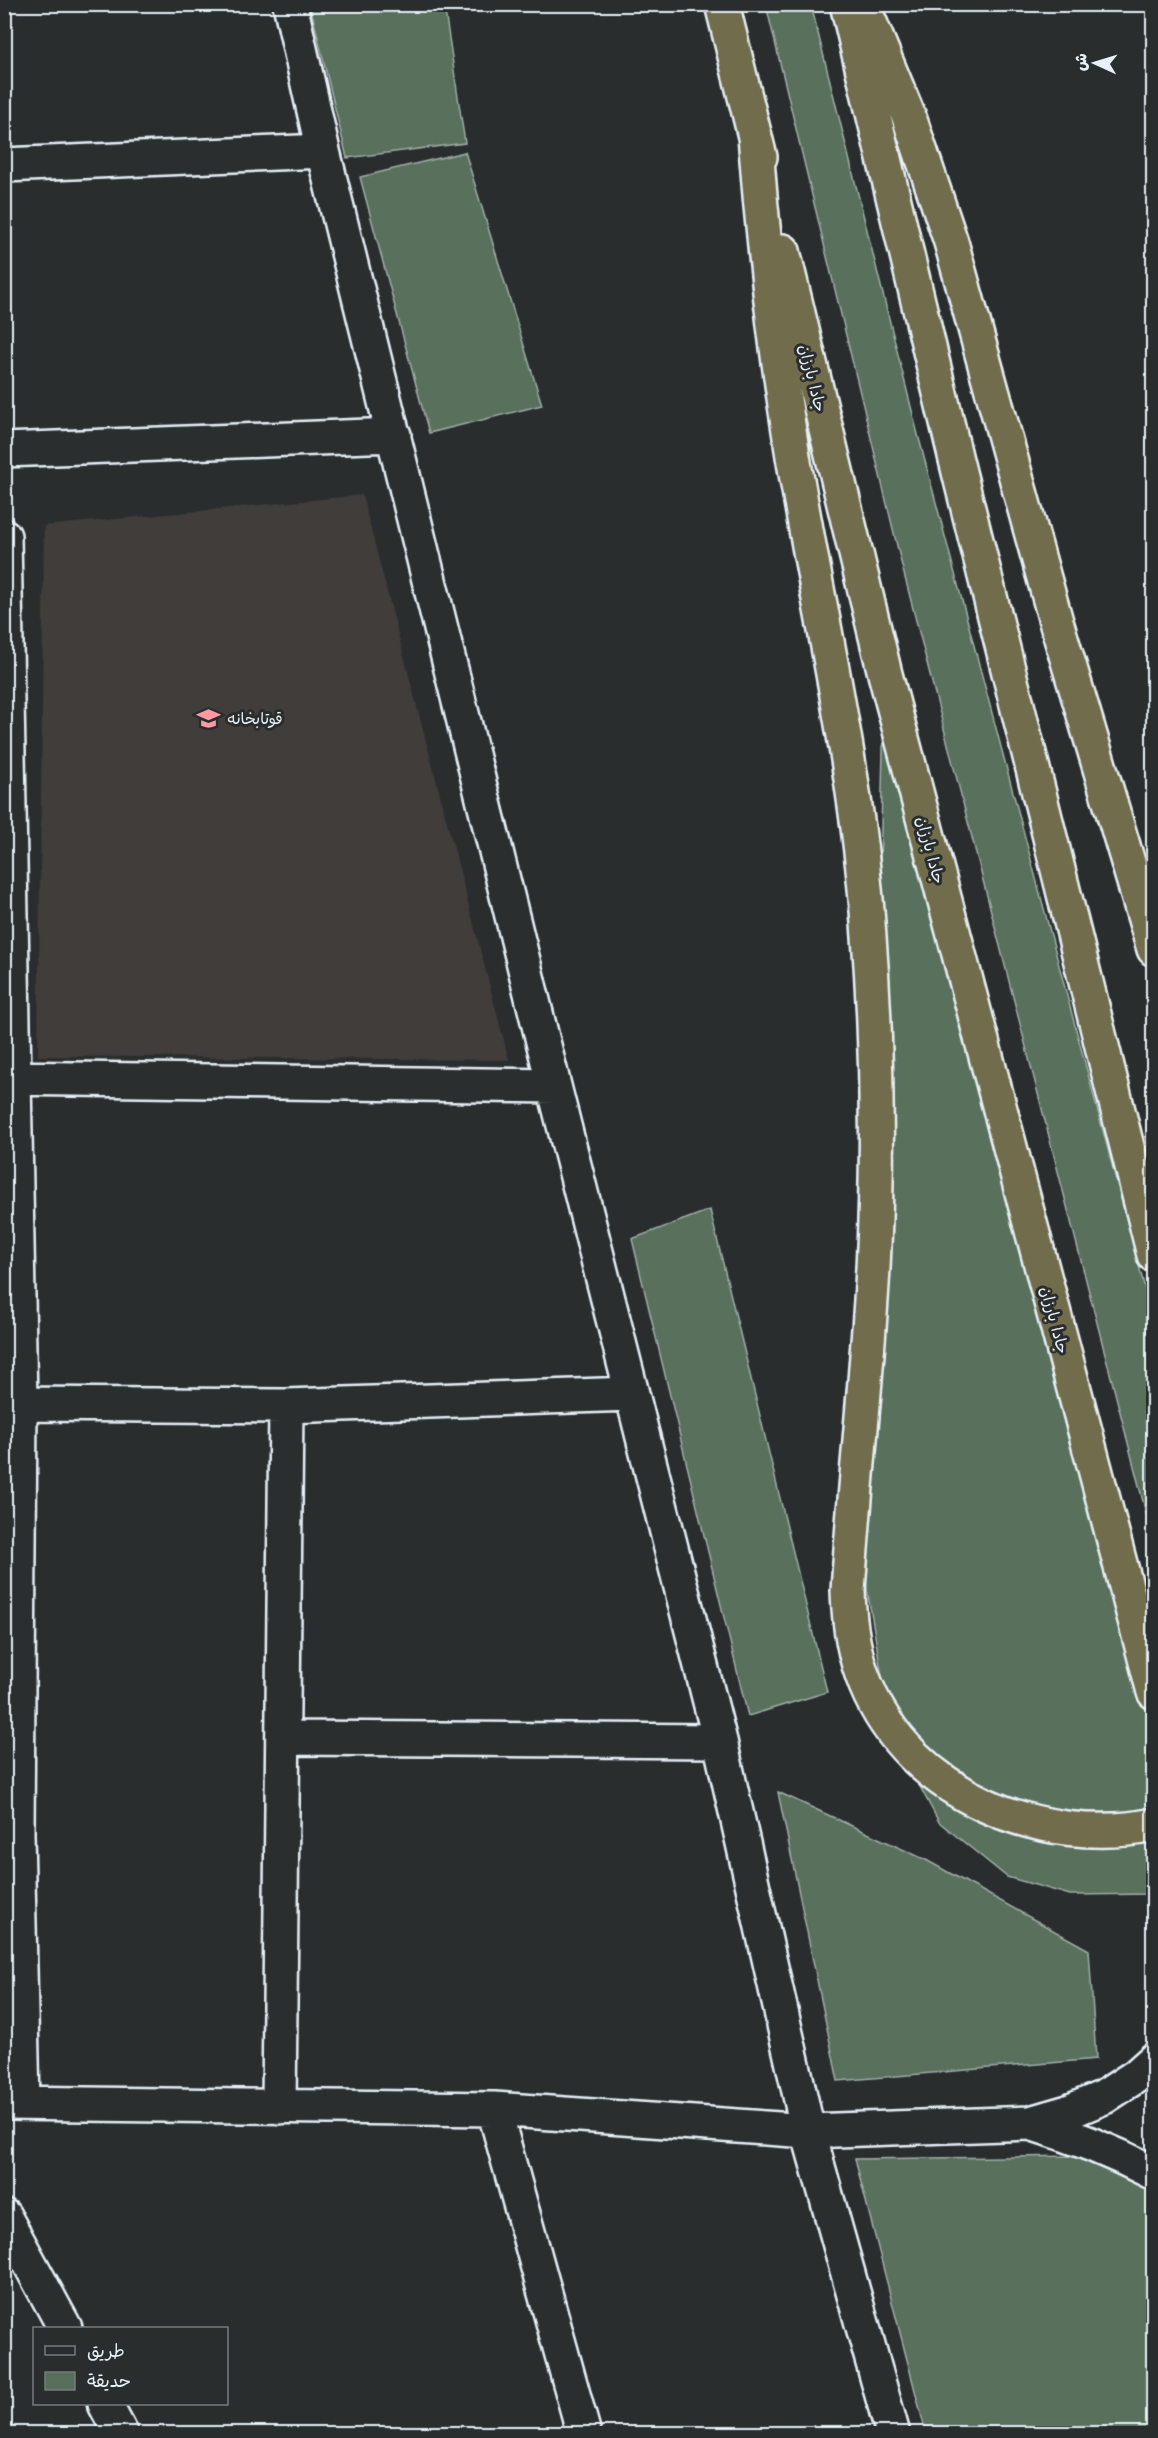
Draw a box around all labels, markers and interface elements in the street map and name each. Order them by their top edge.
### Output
north arrow [1065,33,1125,93]
text: ش [1069,52,1093,72]
street label: جادا بارزان [793,342,831,414]
school or university icon: قوتابخانه [196,705,222,731]
place label: قوتابخانه [227,708,283,730]
street label: جادا بارزان [911,814,950,886]
street label: جادا بارزان [1035,1284,1074,1356]
legend [33,2327,228,2405]
text: طريق [87,2339,125,2364]
text: حديقة [87,2369,131,2394]

